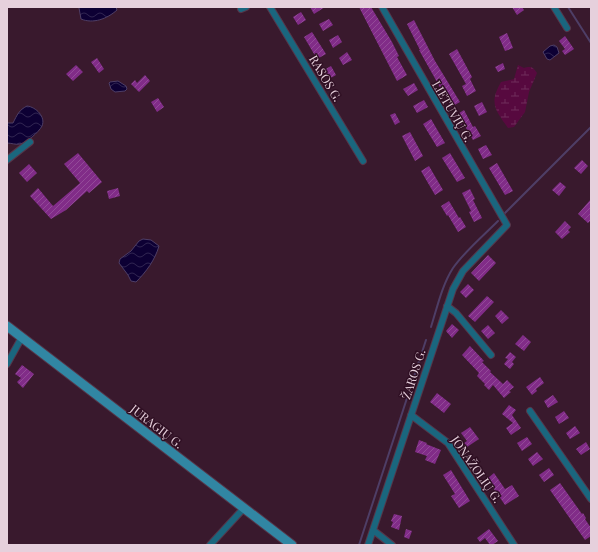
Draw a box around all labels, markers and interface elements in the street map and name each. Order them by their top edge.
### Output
street label: RASOS G. [306,52,346,104]
street label: LIETUVIŲ G. [429,77,477,145]
street label: ŽAROS G. [397,347,429,401]
street label: JURAGIŲ G. [127,400,187,452]
street label: JONAŽOLIŲ G. [447,432,506,506]

